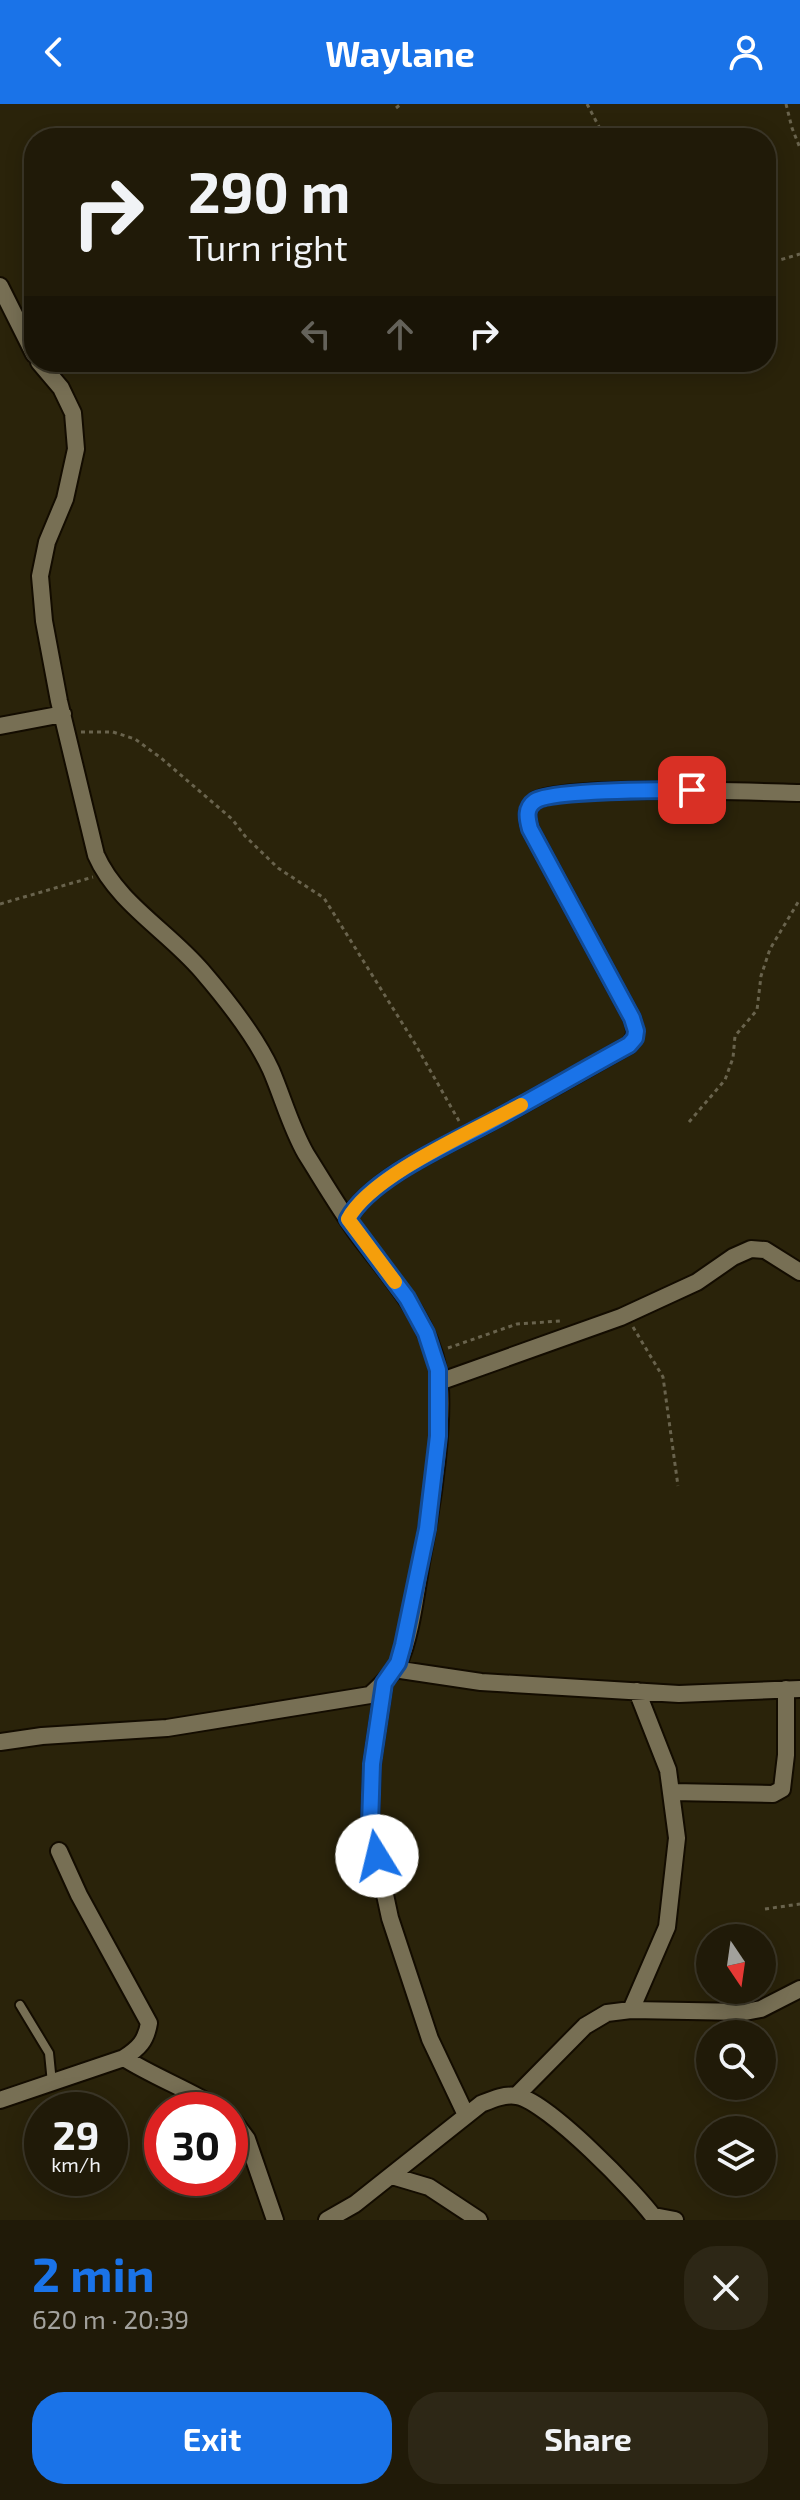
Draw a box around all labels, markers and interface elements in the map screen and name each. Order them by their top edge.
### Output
icon: back [32,30,76,74]
icon: person [724,30,768,74]
text: Waylane [325,31,475,74]
text: 290 m [188,157,350,224]
icon: right [56,160,160,264]
text: Turn right [188,225,348,268]
icon: left [294,312,338,356]
icon: ahead [378,312,422,356]
icon: right [462,312,506,356]
pin [658,756,726,824]
icon: arrive [670,768,714,812]
position arrow [335,1814,419,1898]
north arrow [696,1924,776,2004]
map controls [696,1924,776,2196]
button: search [696,2020,776,2100]
speed limit sign: 30 [144,2092,248,2196]
text: 29 [53,2110,99,2158]
button: layers [696,2116,776,2196]
text: km/h [51,2152,101,2176]
text: 2 min [32,2244,155,2302]
button: close [684,2246,768,2330]
text: 620 m · 20:39 [32,2303,189,2334]
button: Exit [32,2392,392,2484]
button: Share [408,2392,768,2484]

